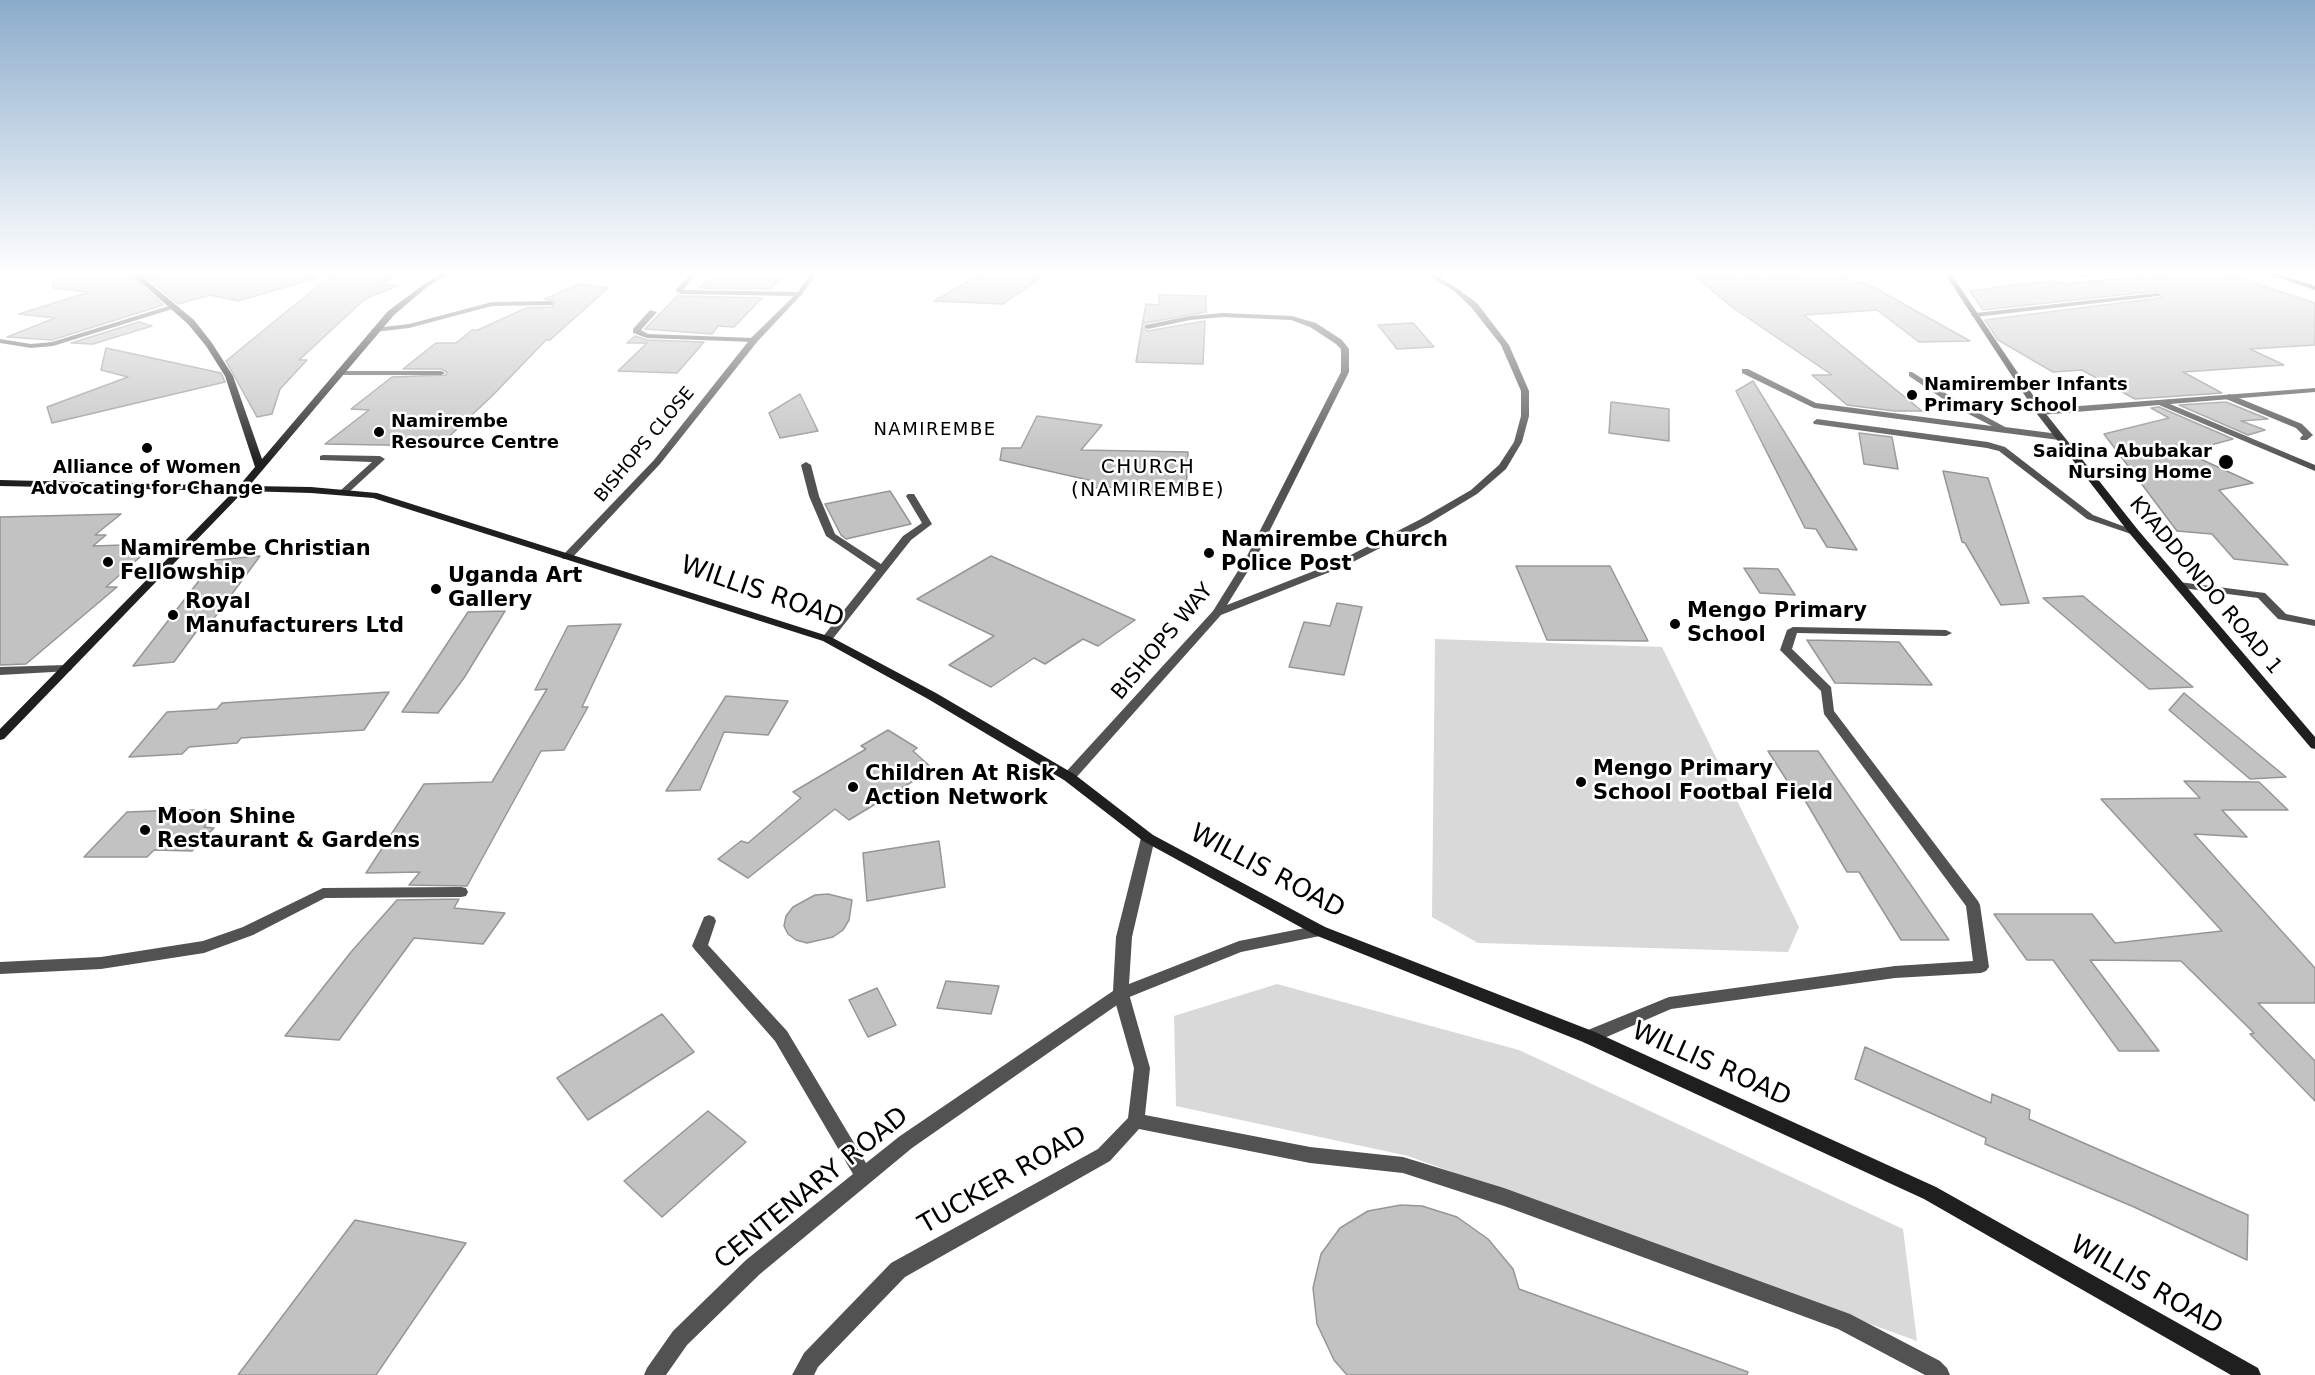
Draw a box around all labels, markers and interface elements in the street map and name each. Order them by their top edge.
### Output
place label: Namirember Infants Primary School [1924,374,2128,416]
street label: BISHOPS CLOSE [591,383,699,507]
marker: Namirember Infants Primary School [1905,388,1919,402]
place label: Namirembe Resource Centre [391,411,559,454]
district label: NAMIREMBE [873,419,997,441]
marker: Namirembe Resource Centre [372,425,386,439]
marker: Alliance of Women Advocating for Change [140,441,154,455]
place label: Saidina Abubakar Nursing Home [2033,441,2212,484]
marker: Saidina Abubakar Nursing Home [2217,453,2235,471]
district label: CHURCH (NAMIREMBE) [1071,456,1225,503]
place label: Alliance of Women Advocating for Change [31,457,263,500]
street label: KYADDONDO ROAD 1 [2123,492,2287,680]
place label: Namirembe Church Police Post [1221,528,1448,578]
place label: Namirembe Christian Fellowship [120,537,371,587]
marker: Namirembe Church Police Post [1202,546,1216,560]
street label: WILLIS ROAD [676,550,848,636]
marker: Namirembe Christian Fellowship [101,555,115,569]
place label: Uganda Art Gallery [448,564,582,614]
street label: BISHOPS WAY [1107,579,1219,705]
marker: Uganda Art Gallery [429,582,443,596]
place label: Royal Manufacturers Ltd [185,590,404,640]
place label: Mengo Primary School [1687,599,1867,649]
marker: Royal Manufacturers Ltd [166,608,180,622]
marker: Mengo Primary School [1668,617,1682,631]
place label: Mengo Primary School Footbal Field [1593,757,1833,807]
place label: Children At Risk Action Network [865,762,1055,812]
marker: Mengo Primary School Footbal Field [1574,775,1588,789]
marker: Children At Risk Action Network [846,780,860,794]
place label: Moon Shine Restaurant & Gardens [157,805,420,855]
street label: WILLIS ROAD [1184,818,1350,926]
marker: Moon Shine Restaurant & Gardens [138,823,152,837]
street label: WILLIS ROAD [1627,1016,1795,1114]
street label: CENTENARY ROAD [709,1101,915,1277]
street label: TUCKER ROAD [913,1120,1093,1242]
street label: WILLIS ROAD [2064,1230,2228,1342]

